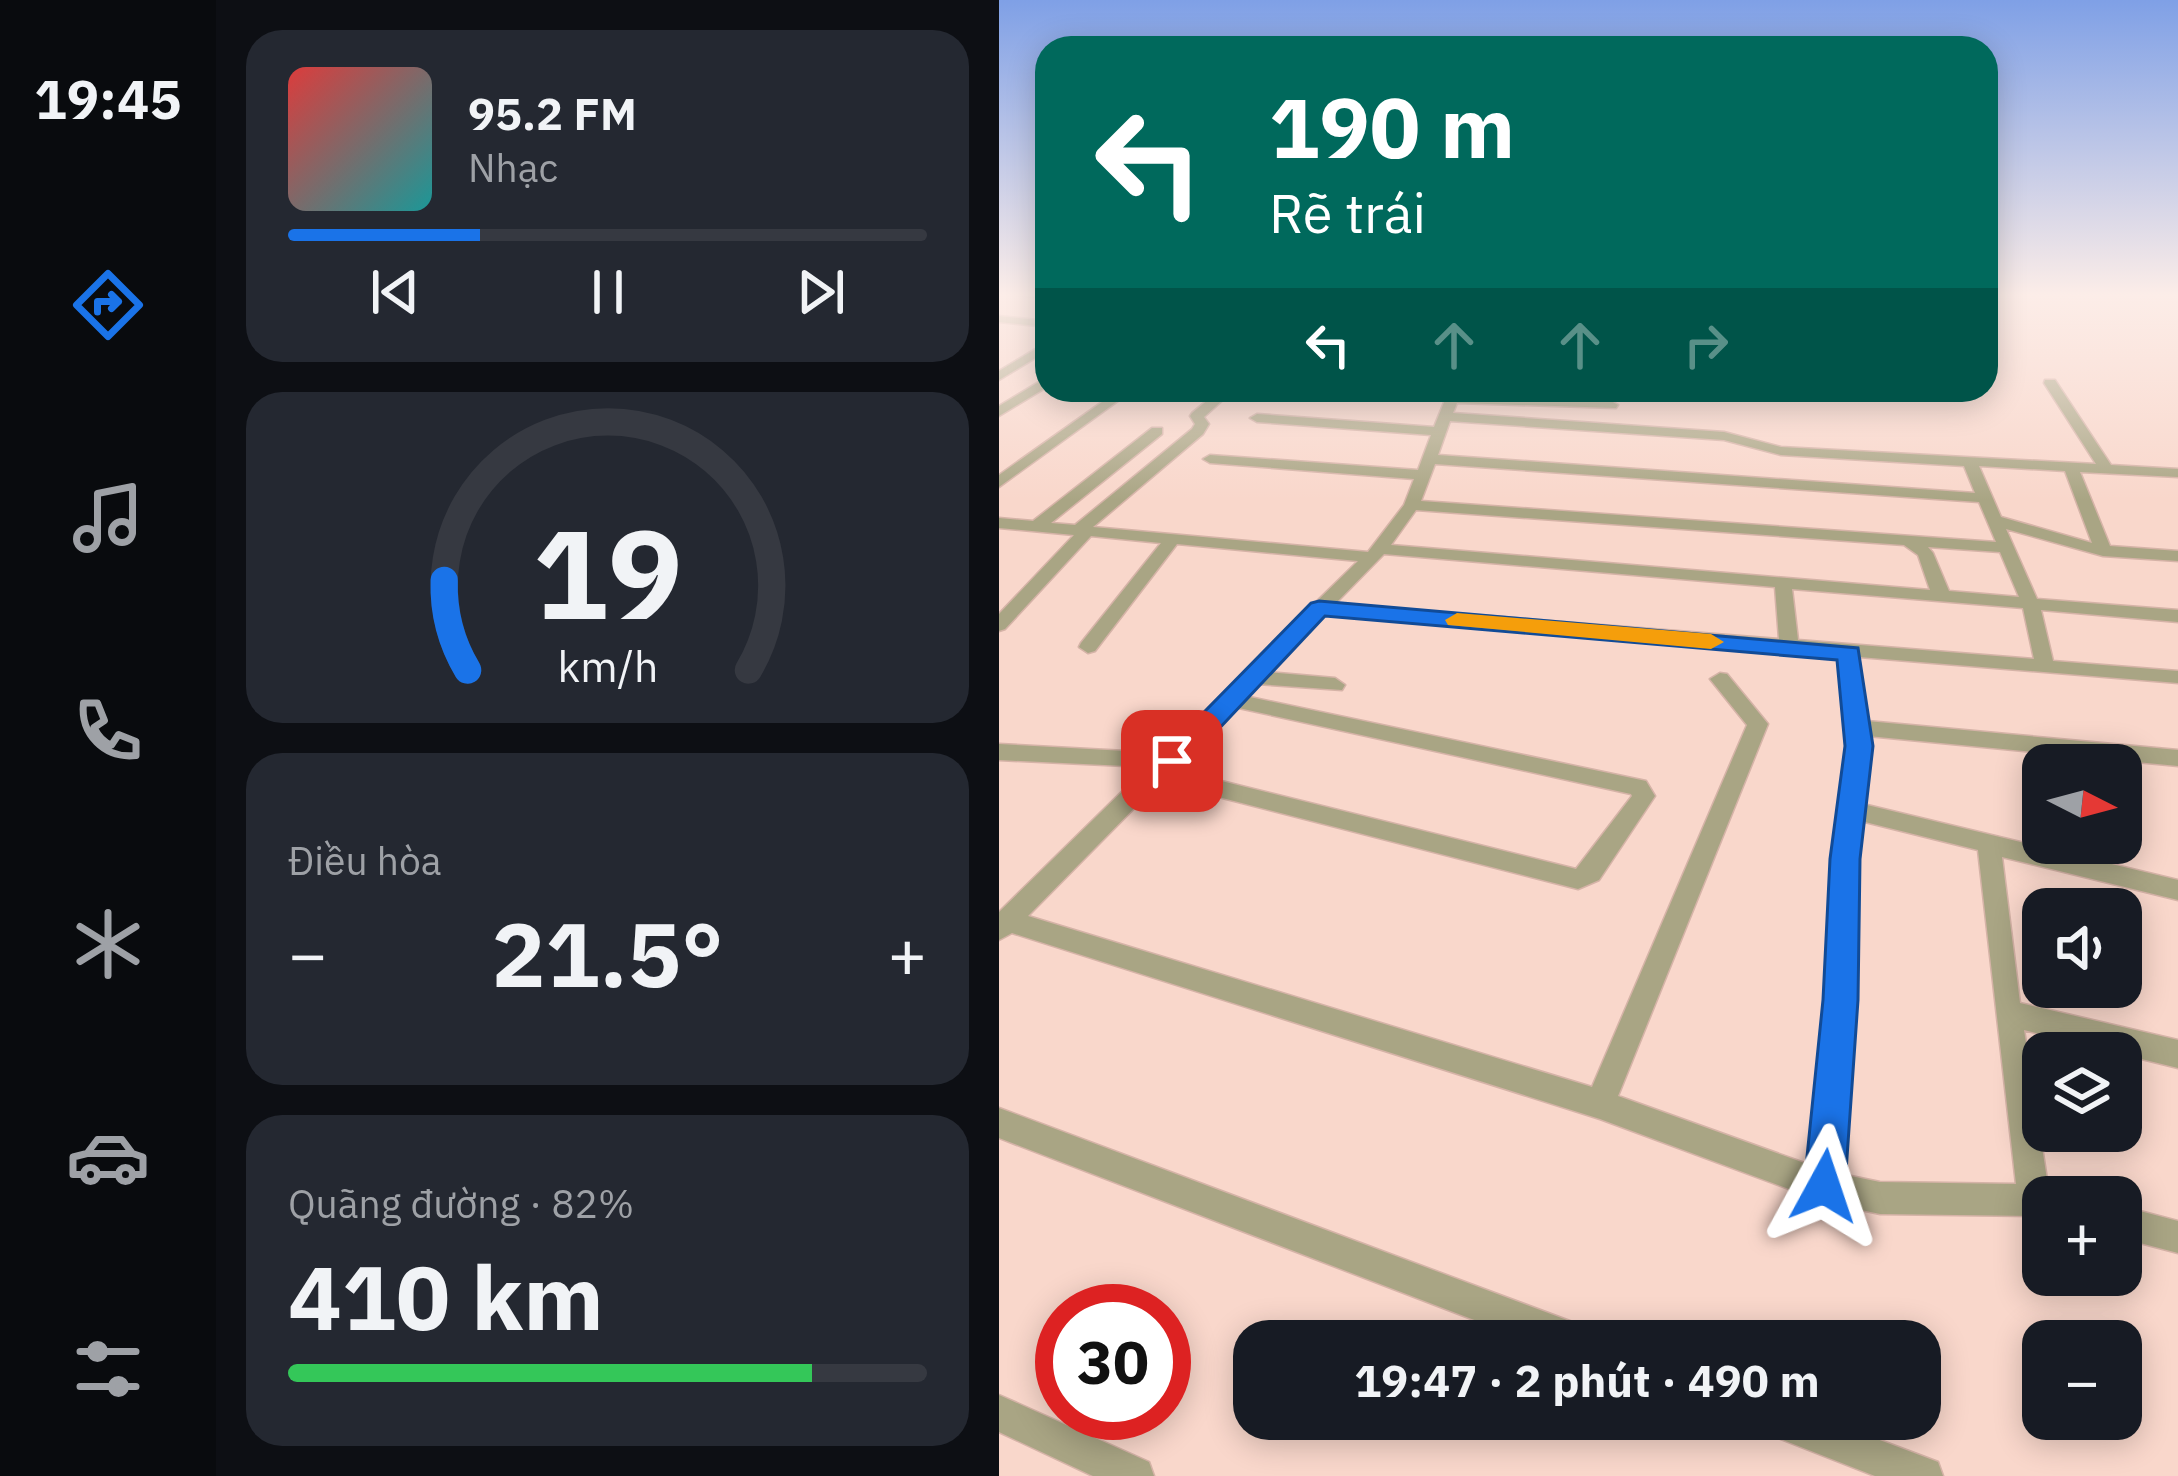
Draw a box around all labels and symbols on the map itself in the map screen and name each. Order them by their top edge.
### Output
pin [1121,710,1223,812]
north arrow [2022,744,2142,864]
position arrow [1761,1123,1887,1249]
speed limit sign: 30 [1035,1284,1191,1440]

